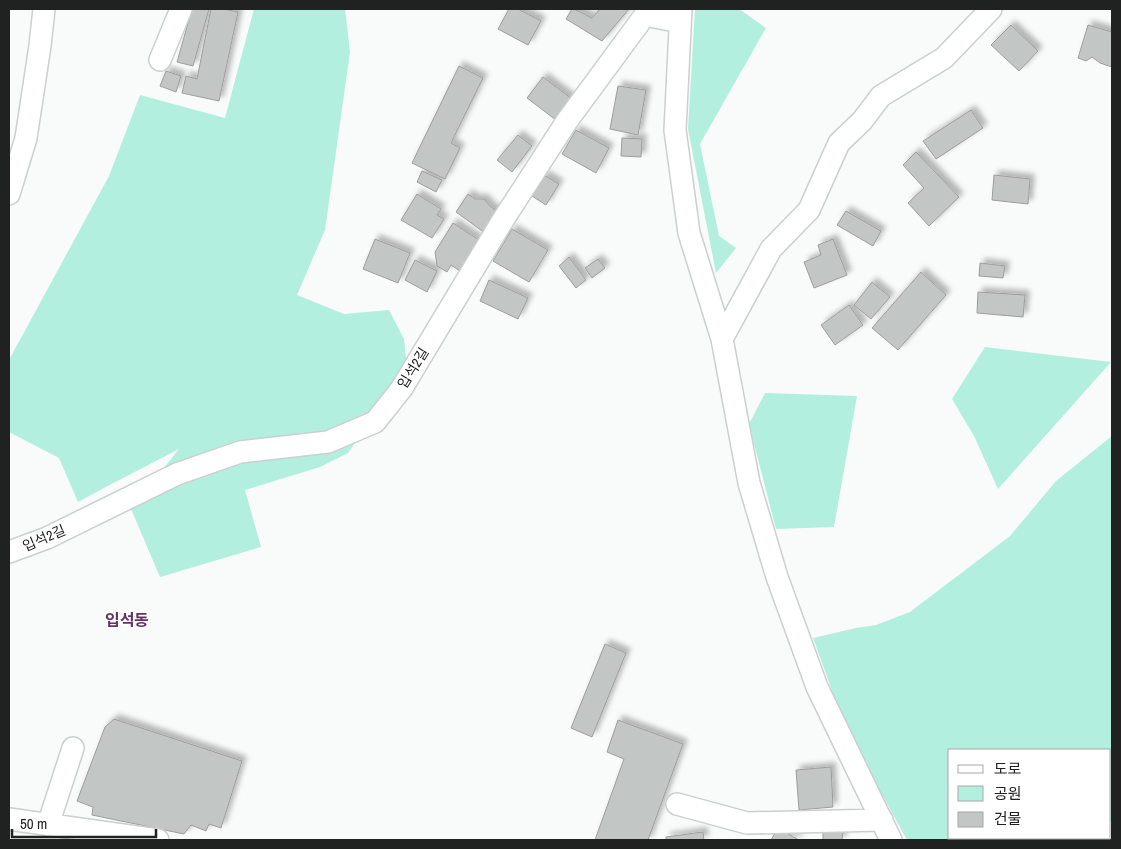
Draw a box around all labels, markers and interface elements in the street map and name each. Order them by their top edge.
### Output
street label: 입석2길 [393,344,433,392]
street label: 입석2길 [20,521,68,555]
district label: 입석동 [105,609,149,631]
legend [948,749,1111,839]
text: 도로 [994,758,1022,779]
text: 공원 [994,783,1022,804]
scale bar [12,806,156,838]
text: 건물 [994,808,1022,829]
text: 50 m [20,813,47,834]

